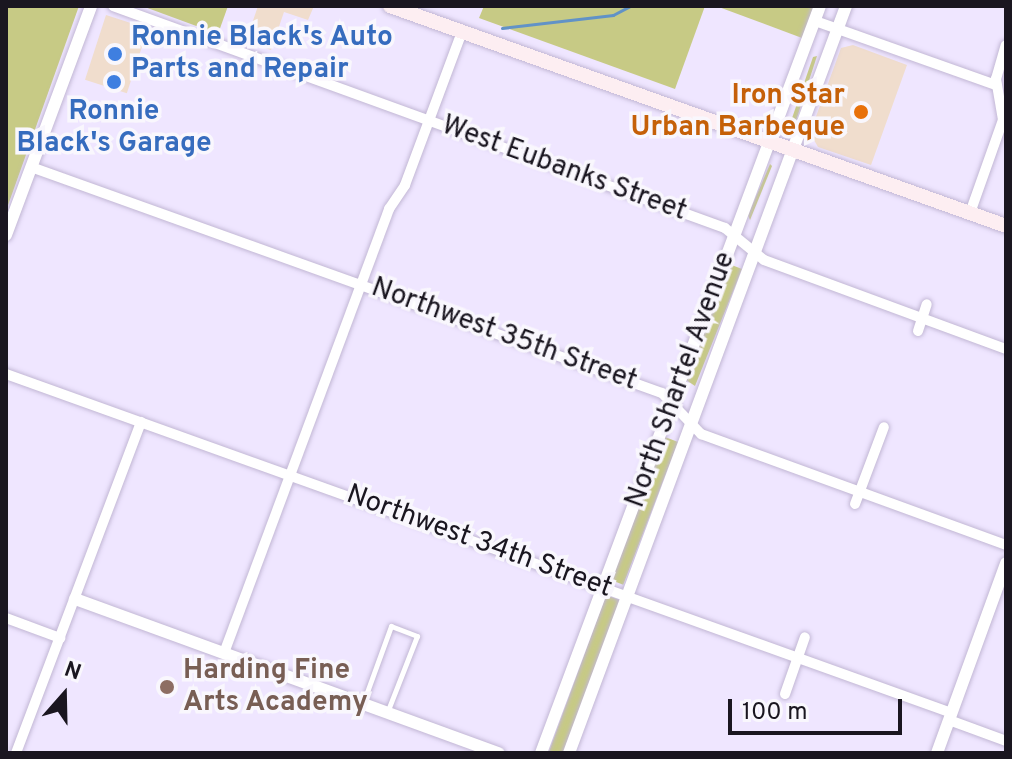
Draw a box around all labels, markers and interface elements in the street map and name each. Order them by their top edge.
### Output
place label: Ronnie Black's Auto Parts and Repair [131,21,394,87]
marker: Ronnie Black's Auto Parts and Repair [106,45,124,63]
marker: Ronnie Black's Garage [105,73,123,91]
place label: Iron Star Urban Barbeque [631,79,845,145]
place label: Ronnie Black's Garage [16,95,212,161]
marker: Iron Star Urban Barbeque [852,103,870,121]
street label: West Eubanks Street [437,109,691,229]
street label: North Shartel Avenue [619,247,743,513]
street label: Northwest 35th Street [366,271,642,399]
street label: Northwest 34th Street [341,478,617,606]
place label: Harding Fine Arts Academy [183,654,369,720]
north arrow [24,655,104,735]
text: N [60,657,84,687]
marker: Harding Fine Arts Academy [158,678,176,696]
scale bar [732,683,906,733]
text: 100 m [742,698,808,728]

